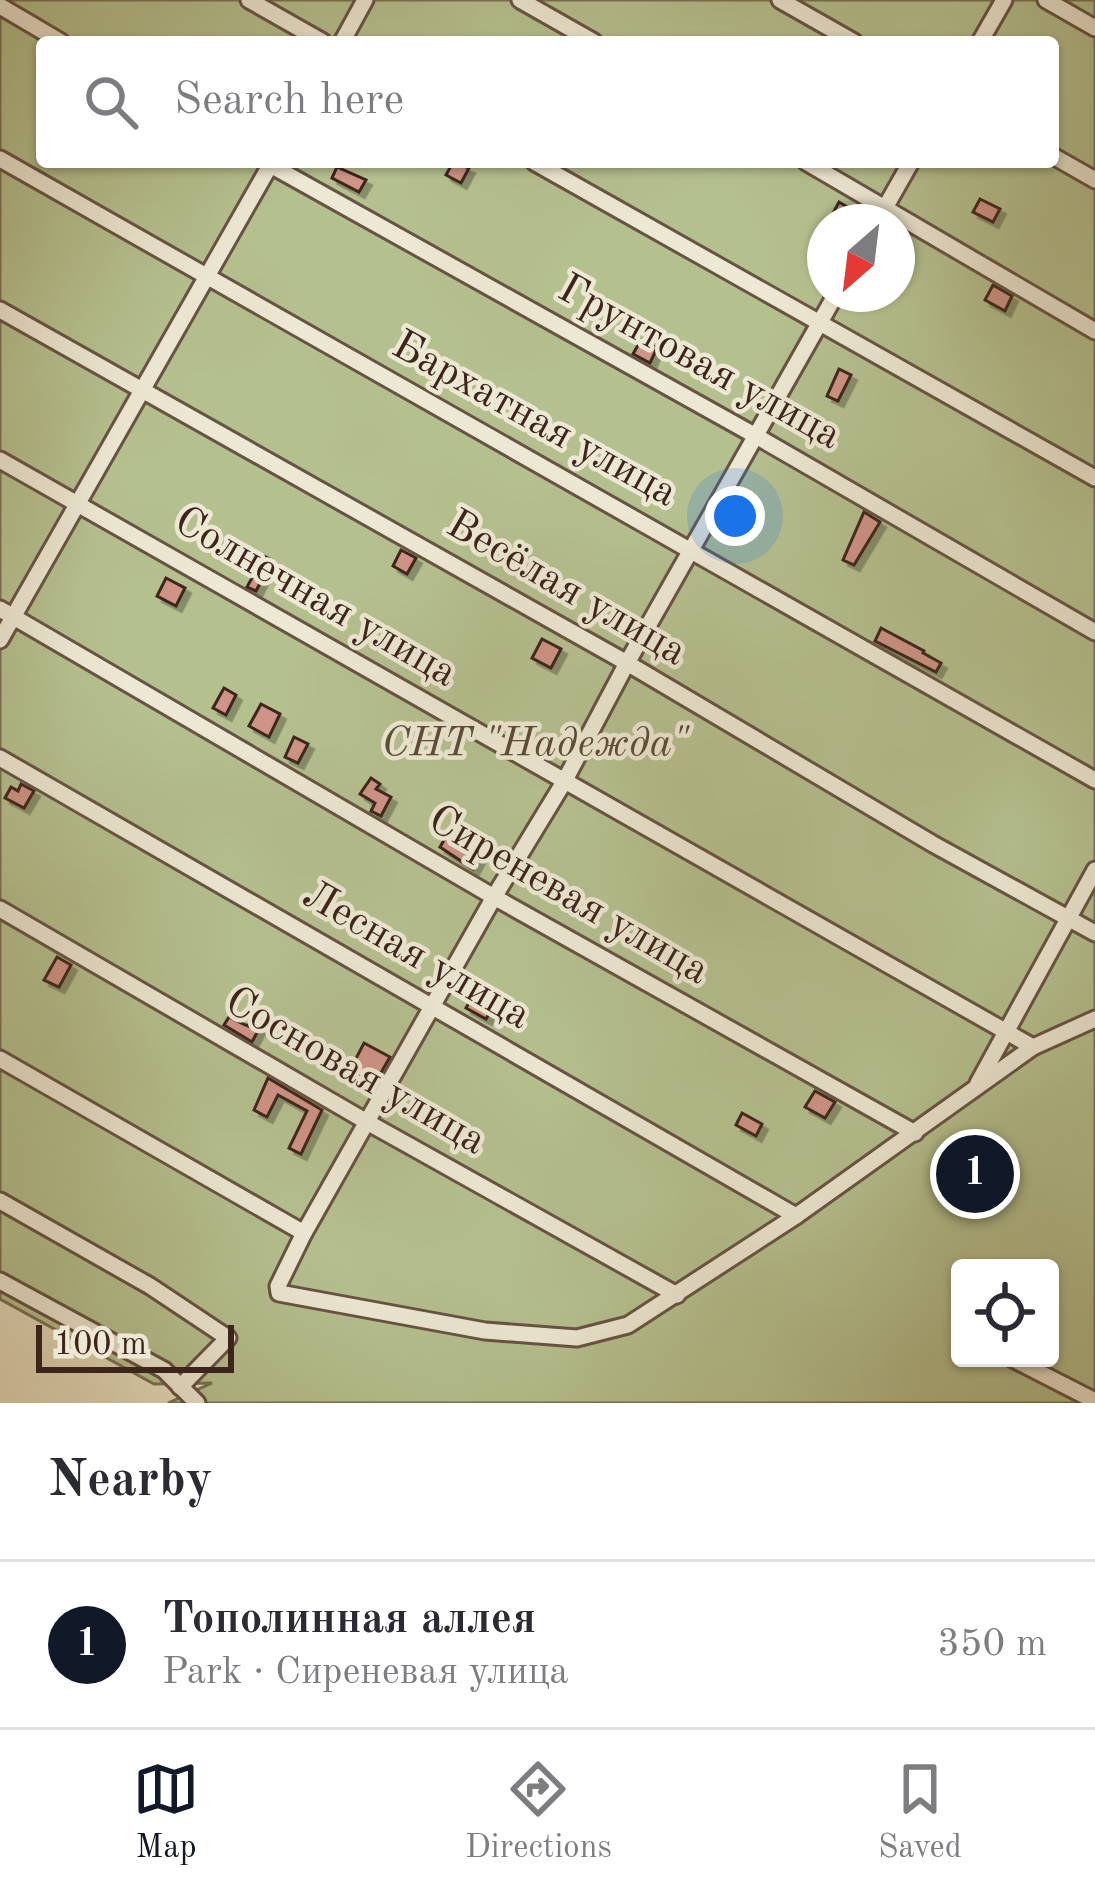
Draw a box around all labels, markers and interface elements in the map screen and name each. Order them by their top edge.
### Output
search box [36,36,1059,168]
icon: search [78,69,144,135]
text: Search here [174,79,404,124]
north arrow [807,204,915,312]
street label: Грунтовая улица [551,268,847,458]
street label: Бархатная улица [385,324,683,516]
your location [705,486,765,546]
street label: Солнечная улица [167,500,463,696]
street label: Весёлая улица [439,504,693,674]
park label: СНТ "Надежда" [381,724,690,766]
street label: Сиреневая улица [421,799,715,993]
street label: Лесная улица [295,874,537,1038]
street label: Сосновая улица [218,981,492,1163]
pin: 1 [936,1129,1014,1219]
map controls [951,1259,1059,1367]
button: locate [951,1259,1059,1367]
scale bar [36,1319,234,1372]
text: 100 m [54,1329,147,1362]
text: Nearby [48,1456,213,1507]
text: Тополинная аллея [162,1598,536,1643]
text: 1 [76,1625,98,1664]
text: 350 m [937,1625,1047,1664]
text: Park · Сиреневая улица [162,1653,569,1692]
tab: Map [133,1756,199,1869]
tab: Directions [465,1756,612,1869]
tab: Saved [878,1756,962,1869]

